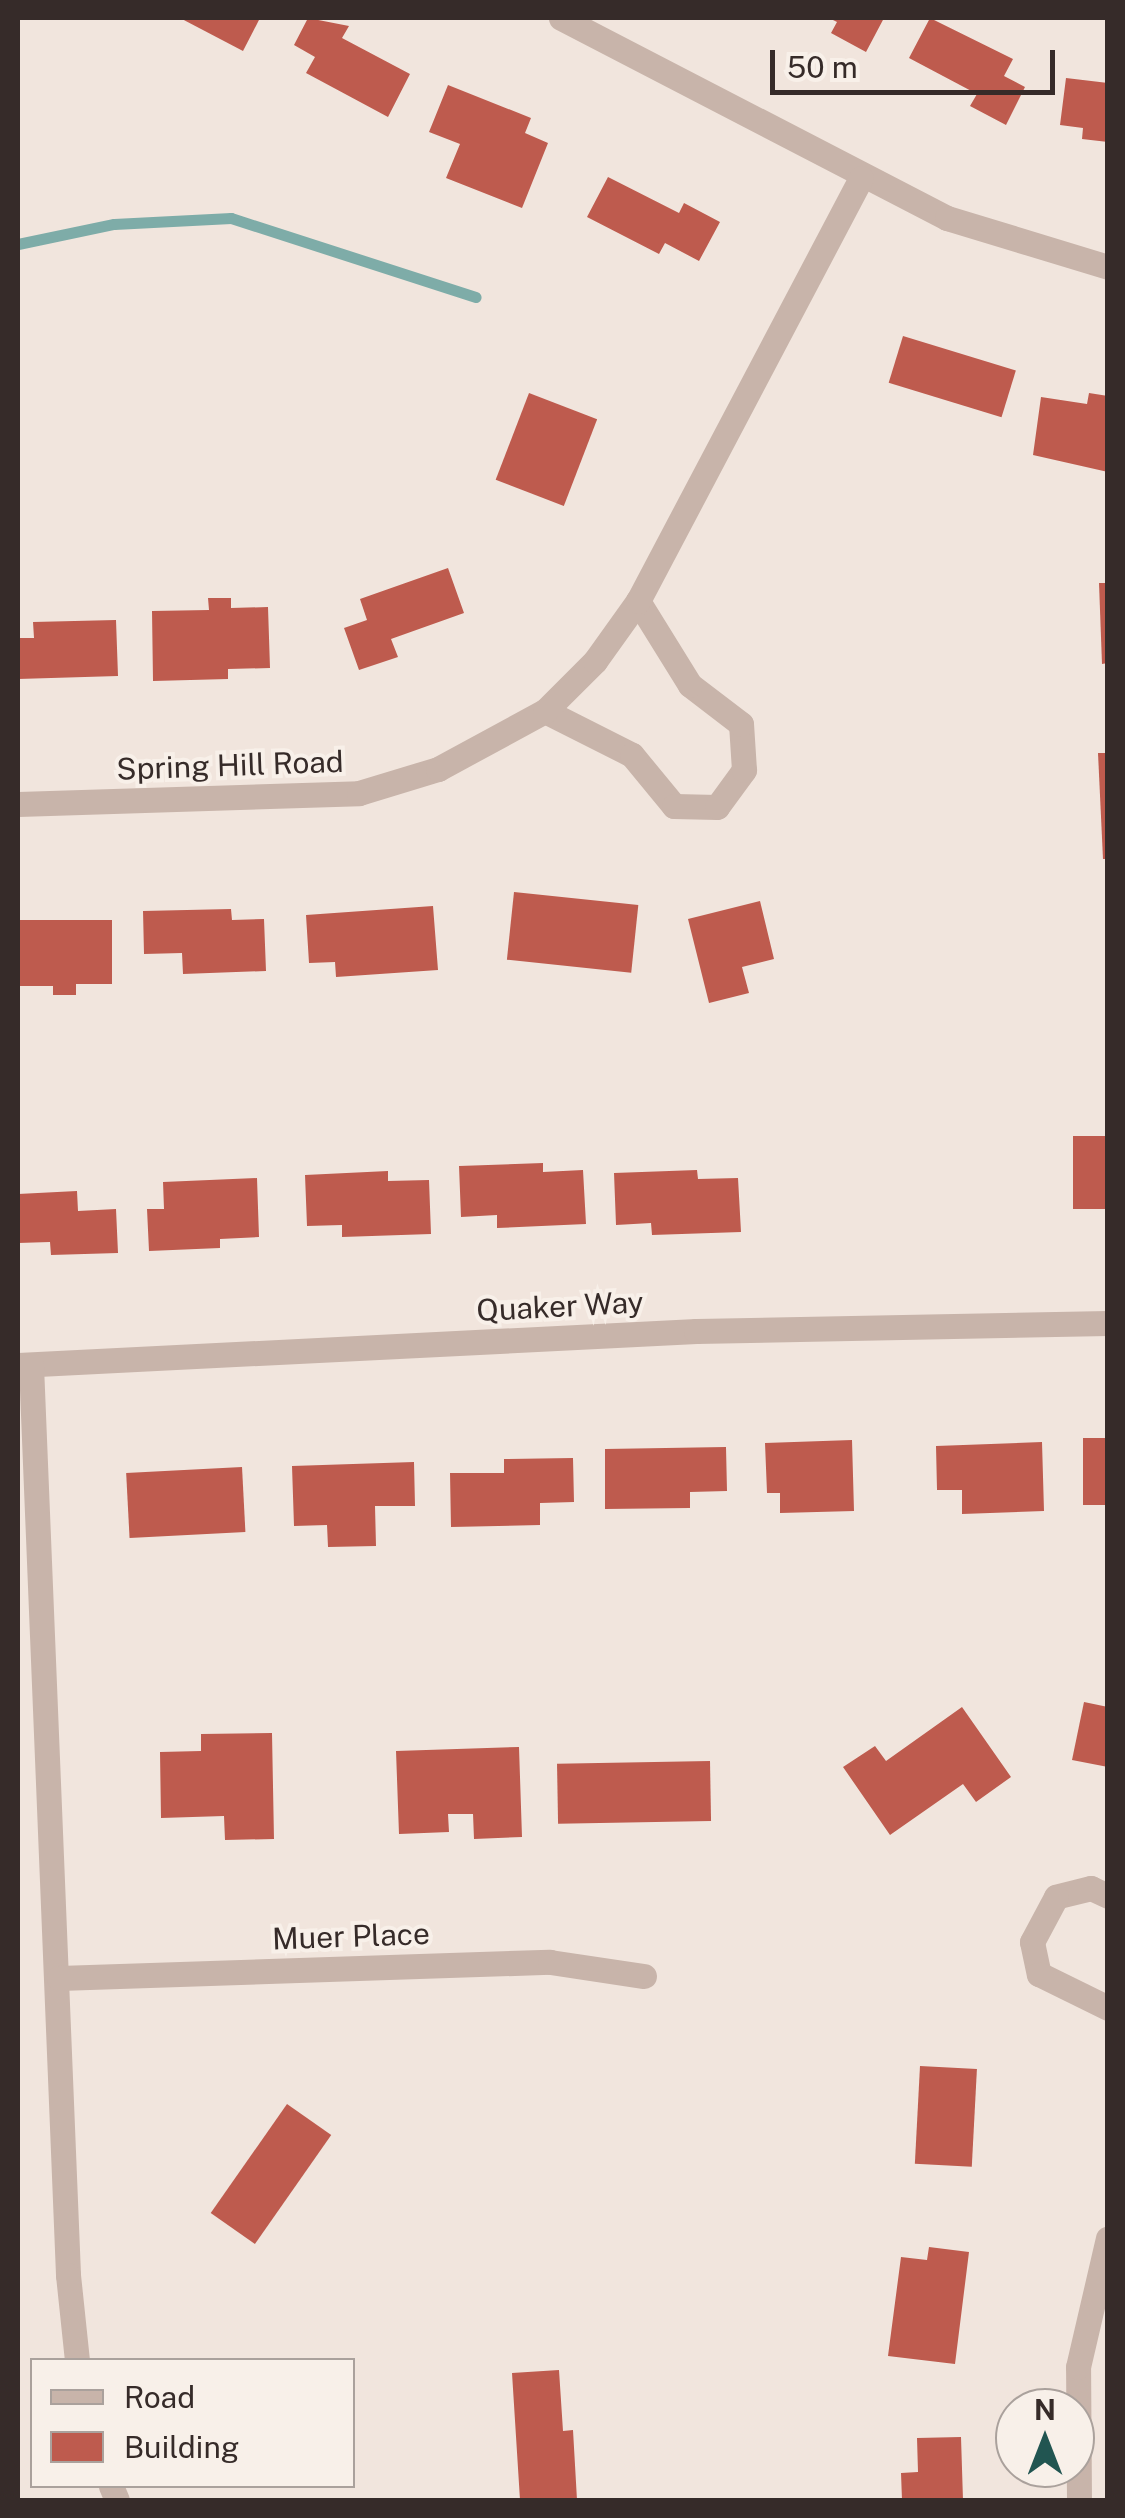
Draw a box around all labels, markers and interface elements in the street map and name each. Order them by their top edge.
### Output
scale bar [775,30,1060,92]
text: 50 m [787,49,858,85]
street label: Spring Hill Road [116,743,344,787]
street label: Quaker Way [475,1284,645,1328]
street label: Muer Place [272,1915,430,1957]
legend [30,2358,355,2488]
text: Road [124,2379,195,2415]
north arrow [995,2388,1095,2488]
text: N [1034,2393,1056,2426]
text: Building [124,2429,239,2465]

